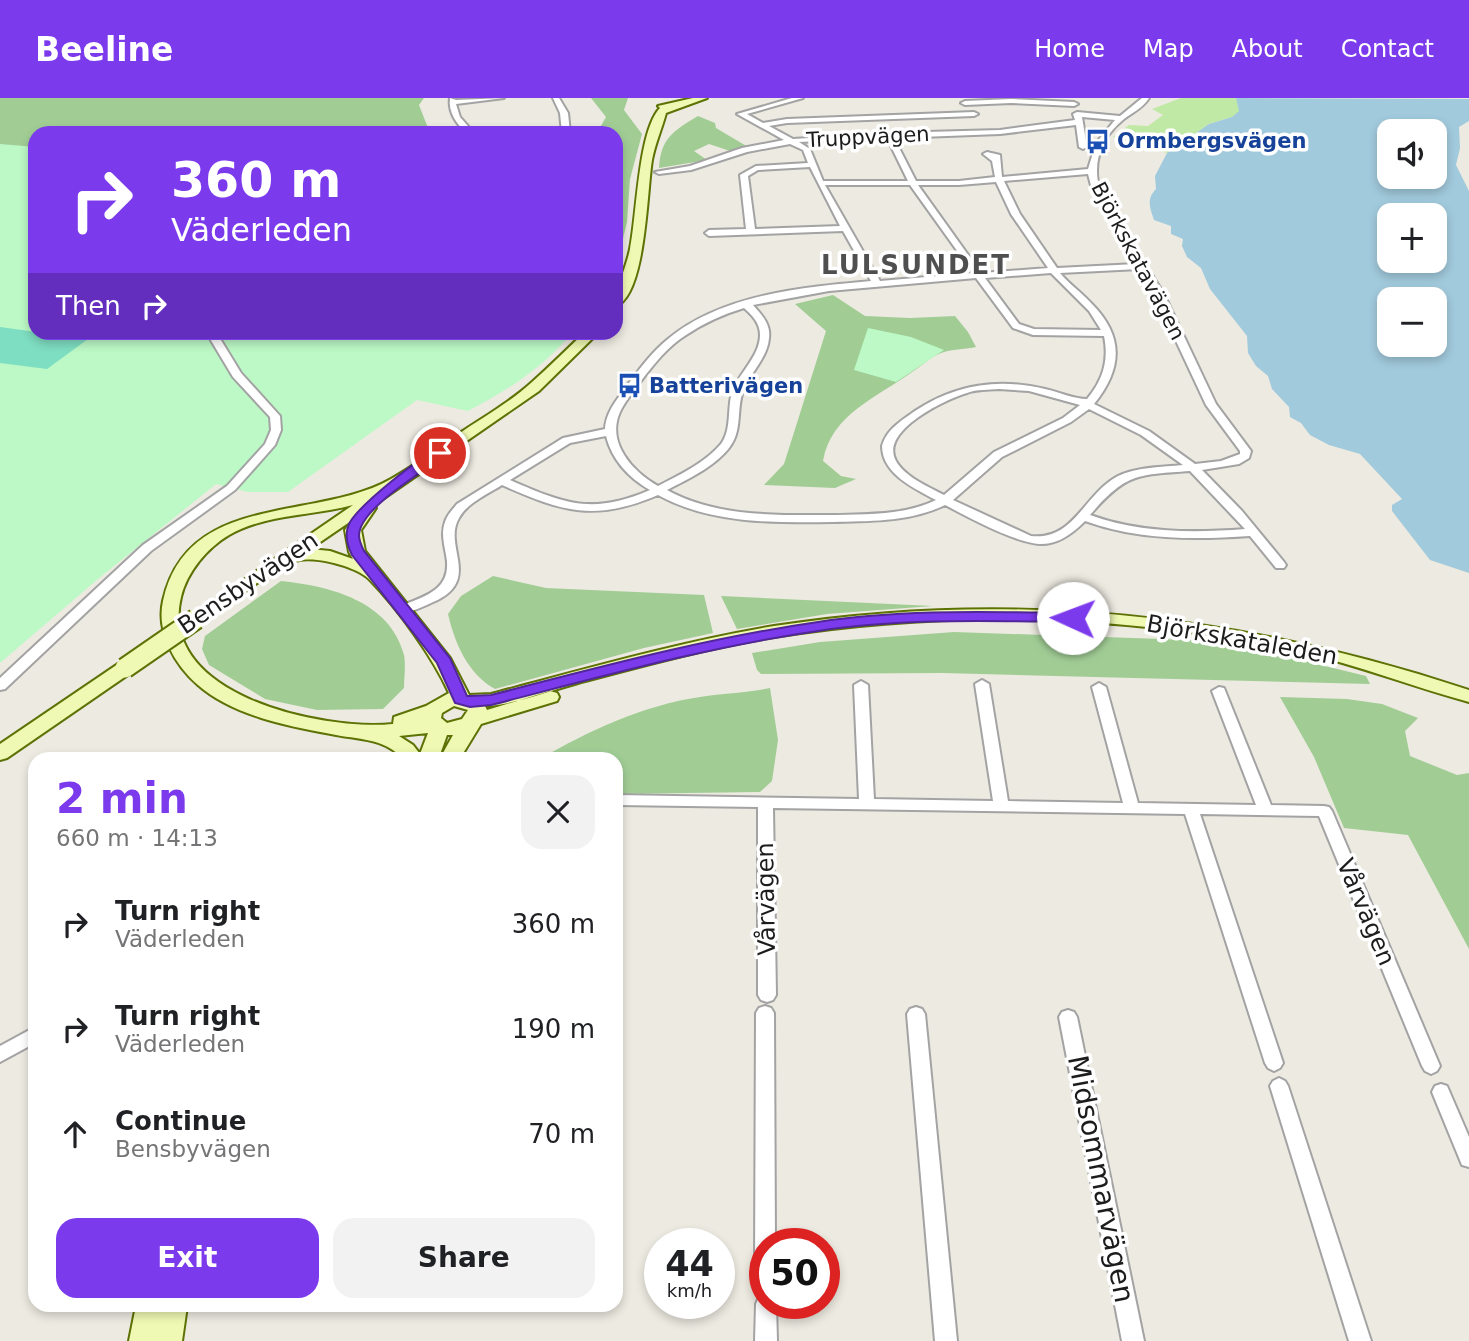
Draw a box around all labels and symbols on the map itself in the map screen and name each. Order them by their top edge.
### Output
street label: Truppvägen [805,122,930,152]
bus stop icon: Ormbergsvägen [1083,127,1111,155]
place label: Ormbergsvägen [1117,129,1306,153]
street label: Björkskatavägen [1086,178,1190,344]
district label: LULSUNDET [821,250,1011,280]
bus stop icon: Batterivägen [615,372,643,400]
place label: Batterivägen [649,374,803,398]
pin [410,423,470,483]
street label: Bensbyvägen [173,526,323,640]
position arrow [1036,581,1110,655]
street label: Björkskataleden [1145,609,1339,671]
street label: Vårvägen [750,842,781,956]
street label: Vårvägen [1331,854,1402,970]
street label: Midsommarvägen [1061,1053,1141,1305]
speed limit sign: 50 [749,1228,840,1319]

